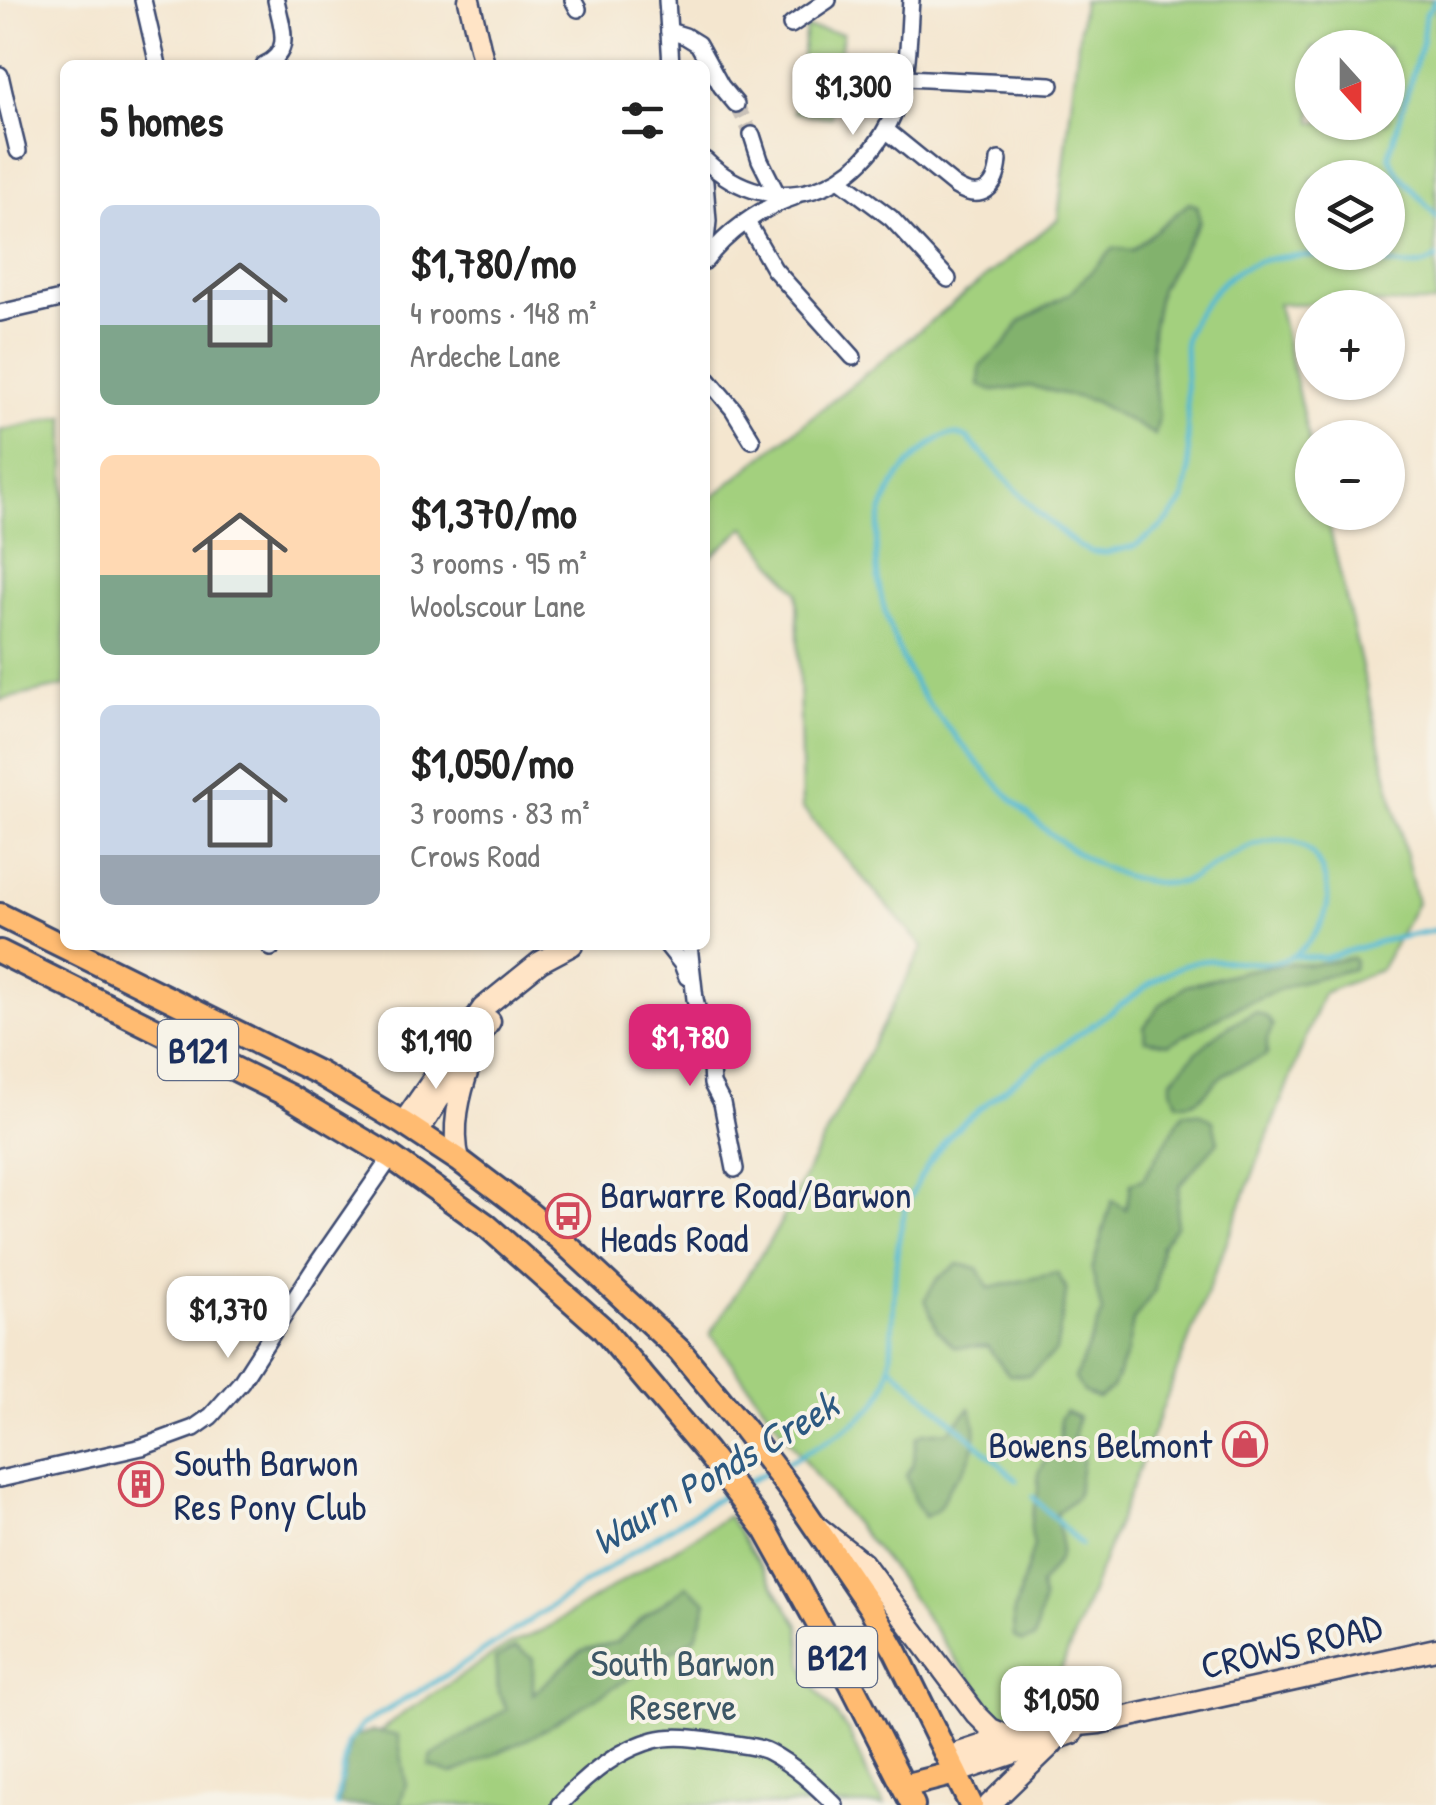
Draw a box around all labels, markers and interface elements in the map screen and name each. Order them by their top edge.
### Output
north arrow [1295,30,1405,140]
map controls [1295,30,1405,530]
pin: $1,300 [772,53,934,138]
text: $1,300 [814,64,892,107]
text: 5 homes [100,92,223,149]
icon: filters [615,93,670,148]
button: layers [1295,160,1405,270]
text: $1,780/mo [410,234,576,291]
icon: home [180,245,300,365]
button: + [1295,290,1405,400]
text: 4 rooms · 148 m² [410,291,597,334]
text: Ardeche Lane [410,334,561,377]
button: − [1295,420,1405,530]
text: $1,370/mo [410,484,577,541]
icon: home [180,495,300,615]
text: 3 rooms · 95 m² [410,541,587,584]
text: Woolscour Lane [410,584,586,627]
text: $1,050/mo [410,734,574,791]
icon: home [180,745,300,865]
text: 3 rooms · 83 m² [410,791,590,834]
text: Crows Road [410,834,540,877]
pin: $1,780 [609,1004,771,1089]
pin: $1,190 [355,1007,517,1092]
text: $1,780 [651,1015,729,1058]
text: $1,190 [400,1018,472,1061]
road number: B121 [158,1020,238,1080]
place label: Barwarre Road/Barwon Heads Road [600,1168,912,1264]
bus stop icon: Barwarre Road/Barwon Heads Road [545,1193,591,1239]
pin: $1,370 [147,1276,309,1361]
text: $1,370 [189,1287,267,1330]
water label: Waurn Ponds Creek [581,1375,850,1567]
place label: Bowens Belmont [988,1418,1213,1470]
shop icon: Bowens Belmont [1222,1421,1268,1467]
place label: South Barwon Res Pony Club [174,1436,367,1532]
building icon: South Barwon Res Pony Club [118,1461,164,1507]
street label: CROWS ROAD [1196,1599,1386,1691]
road number: B121 [797,1627,877,1687]
park label: South Barwon Reserve [591,1636,775,1732]
pin: $1,050 [980,1666,1142,1751]
text: $1,050 [1023,1677,1099,1720]

